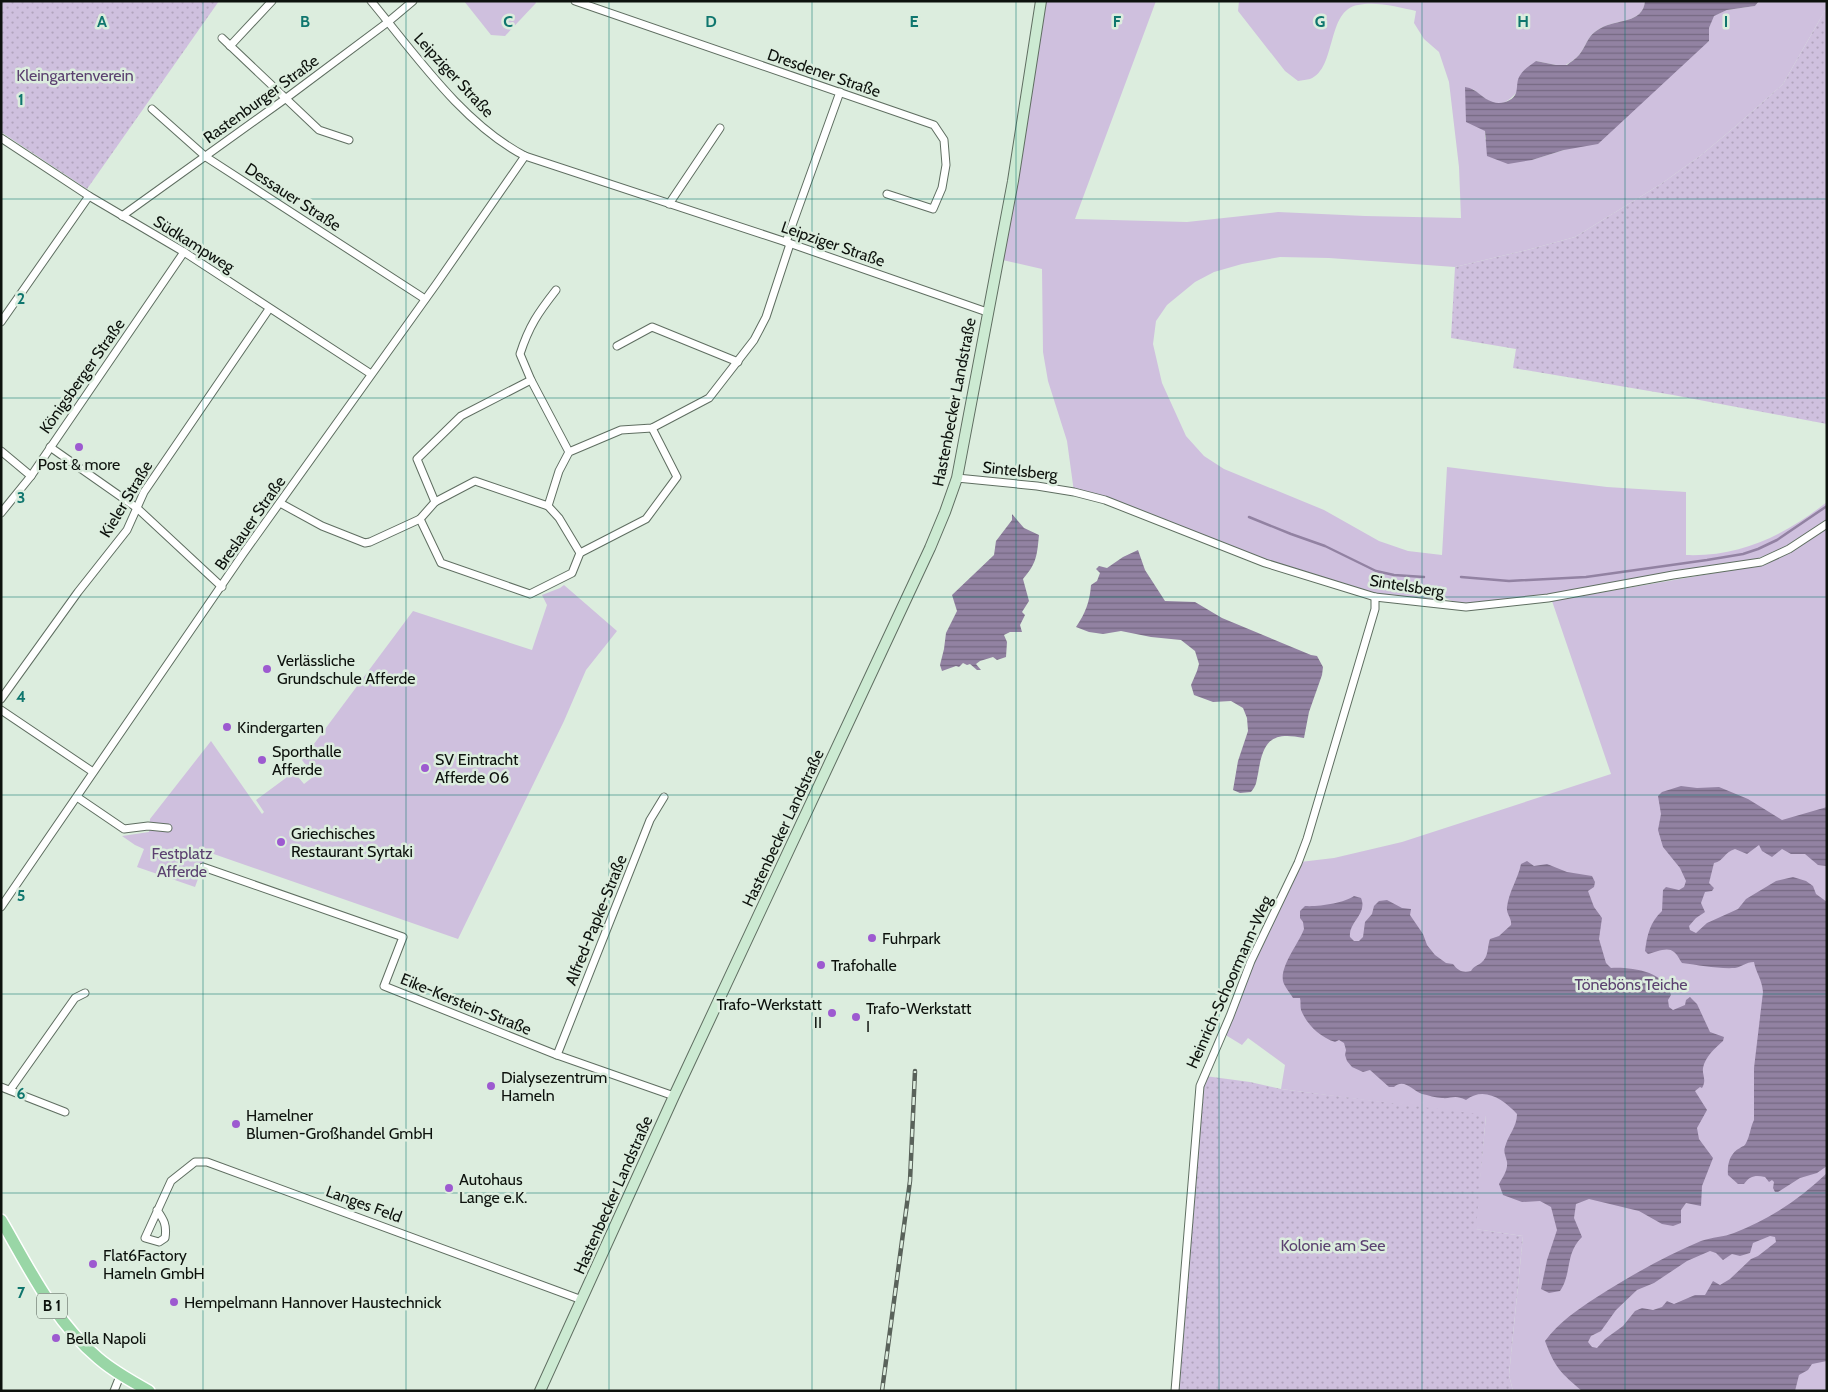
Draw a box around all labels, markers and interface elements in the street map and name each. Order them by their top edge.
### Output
text: A [97,12,107,31]
text: B [300,12,310,31]
text: C [503,12,513,31]
text: D [705,12,717,31]
text: E [909,12,919,31]
text: F [1113,12,1122,31]
text: G [1315,12,1325,31]
text: H [1517,12,1529,31]
text: I [1724,12,1728,31]
street label: Leipziger Straße [410,29,498,121]
street label: Dresdener Straße [765,45,883,101]
street label: Rastenburger Straße [200,51,322,147]
park label: Kleingartenverein [16,66,134,85]
text: 1 [18,90,24,109]
street label: Dessauer Straße [242,159,344,235]
street label: Südkampweg [150,212,239,277]
street label: Leipziger Straße [779,217,887,271]
text: 2 [17,289,25,308]
street label: Königsberger Straße [35,315,129,437]
street label: Hastenbecker Landstraße [928,316,980,488]
marker: Post & more [73,441,85,453]
place label: Post & more [38,455,120,474]
street label: Kieler Straße [96,457,156,541]
street label: Sintelsberg [982,458,1059,484]
street label: Breslauer Straße [211,472,289,574]
text: 3 [17,488,25,507]
street label: Sintelsberg [1368,571,1447,601]
place label: Verlässliche Grundschule Afferde [277,651,416,688]
marker: Verlässliche Grundschule Afferde [261,663,273,675]
text: 4 [16,687,26,706]
place label: Kindergarten [237,718,324,737]
marker: Kindergarten [221,721,233,733]
place label: Sporthalle Afferde [272,742,341,779]
street label: Hastenbecker Landstraße [738,746,828,910]
place label: SV Eintracht Afferde 06 [435,750,519,787]
marker: Sporthalle Afferde [256,754,268,766]
marker: SV Eintracht Afferde 06 [419,762,431,774]
place label: Griechisches Restaurant Syrtaki [291,824,413,861]
marker: Griechisches Restaurant Syrtaki [275,836,287,848]
park label: Festplatz Afferde [151,844,213,881]
street label: Alfred-Papke-Straße [561,852,631,988]
text: 5 [17,886,25,905]
street label: Heinrich-Schoormann-Weg [1182,892,1276,1071]
place label: Fuhrpark [882,929,942,948]
marker: Fuhrpark [866,932,878,944]
place label: Trafohalle [831,956,897,975]
marker: Trafohalle [815,959,827,971]
street label: Eike-Kerstein-Straße [398,969,534,1039]
park label: Töneböns Teiche [1574,975,1688,994]
place label: Trafo-Werkstatt II [716,995,823,1032]
place label: Trafo-Werkstatt I [866,999,972,1036]
marker: Trafo-Werkstatt II [826,1007,838,1019]
marker: Trafo-Werkstatt I [850,1011,862,1023]
place label: Dialysezentrum Hameln [501,1068,607,1105]
marker: Dialysezentrum Hameln [485,1080,497,1092]
text: 6 [17,1084,26,1103]
place label: Hamelner Blumen-Großhandel GmbH [246,1106,433,1143]
street label: Hastenbecker Landstraße [569,1113,657,1277]
marker: Hamelner Blumen-Großhandel GmbH [230,1118,242,1130]
place label: Autohaus Lange e.K. [459,1170,527,1207]
street label: Langes Feld [323,1181,405,1227]
marker: Autohaus Lange e.K. [443,1182,455,1194]
park label: Kolonie am See [1281,1236,1385,1255]
place label: Flat6Factory Hameln GmbH [103,1246,205,1283]
marker: Flat6Factory Hameln GmbH [87,1258,99,1270]
text: 7 [17,1283,26,1302]
place label: Hempelmann Hannover Haustechnick [184,1293,442,1312]
road number: B 1 [37,1294,67,1318]
marker: Hempelmann Hannover Haustechnick [168,1296,180,1308]
place label: Bella Napoli [66,1329,146,1348]
marker: Bella Napoli [50,1332,62,1344]

